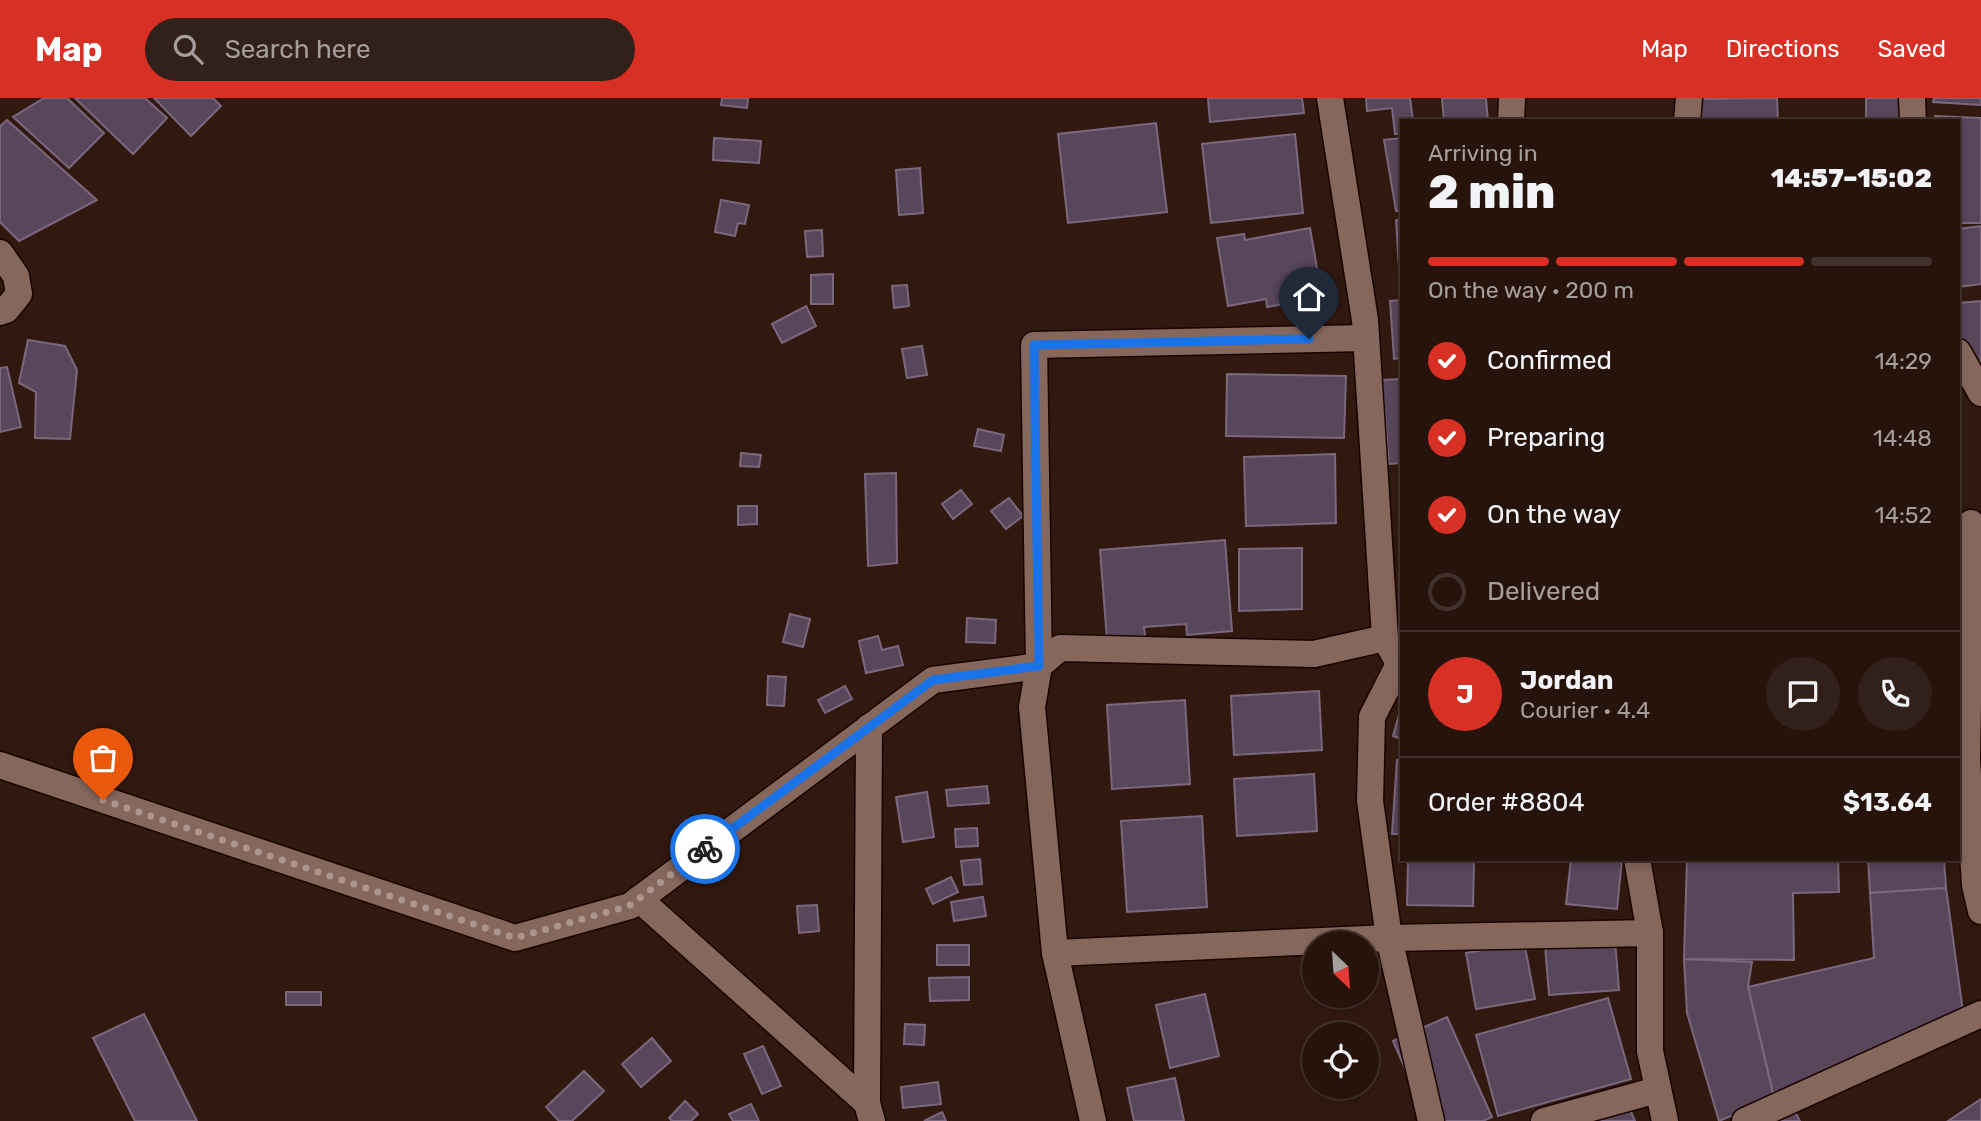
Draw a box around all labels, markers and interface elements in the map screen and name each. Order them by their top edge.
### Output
search box [145,18,635,81]
text: Map [35,30,103,69]
icon: search [169,30,207,68]
text: Search here [225,34,370,65]
text: Map [1641,35,1688,63]
text: Directions [1726,35,1839,63]
text: Saved [1877,35,1946,63]
text: Arriving in [1428,139,1538,167]
text: 14:57–15:02 [1771,163,1932,194]
text: 2 min [1428,165,1555,220]
pin [1279,267,1339,339]
text: On the way · 200 m [1428,276,1634,304]
icon: home [1290,278,1328,316]
icon: check [1428,342,1466,380]
text: Confirmed [1487,345,1612,376]
text: 14:29 [1875,347,1932,375]
icon: check [1428,419,1466,457]
text: Preparing [1487,422,1605,453]
text: 14:48 [1873,424,1932,452]
icon: check [1428,496,1466,534]
text: On the way [1487,499,1621,530]
text: 14:52 [1875,501,1932,529]
text: Delivered [1487,576,1600,607]
button: chat [1766,657,1840,731]
button: phone [1858,657,1932,731]
text: Jordan [1520,665,1613,696]
text: J [1456,679,1474,710]
text: Courier · 4.4 [1520,696,1650,724]
pin [73,728,133,800]
icon: bag [84,739,122,777]
text: Order #8804 [1428,787,1585,818]
text: $13.64 [1843,787,1932,818]
courier [670,814,740,884]
icon: bike [686,830,724,868]
north arrow [1302,931,1379,1008]
map controls [1302,931,1379,1099]
button: locate [1302,1022,1379,1099]

